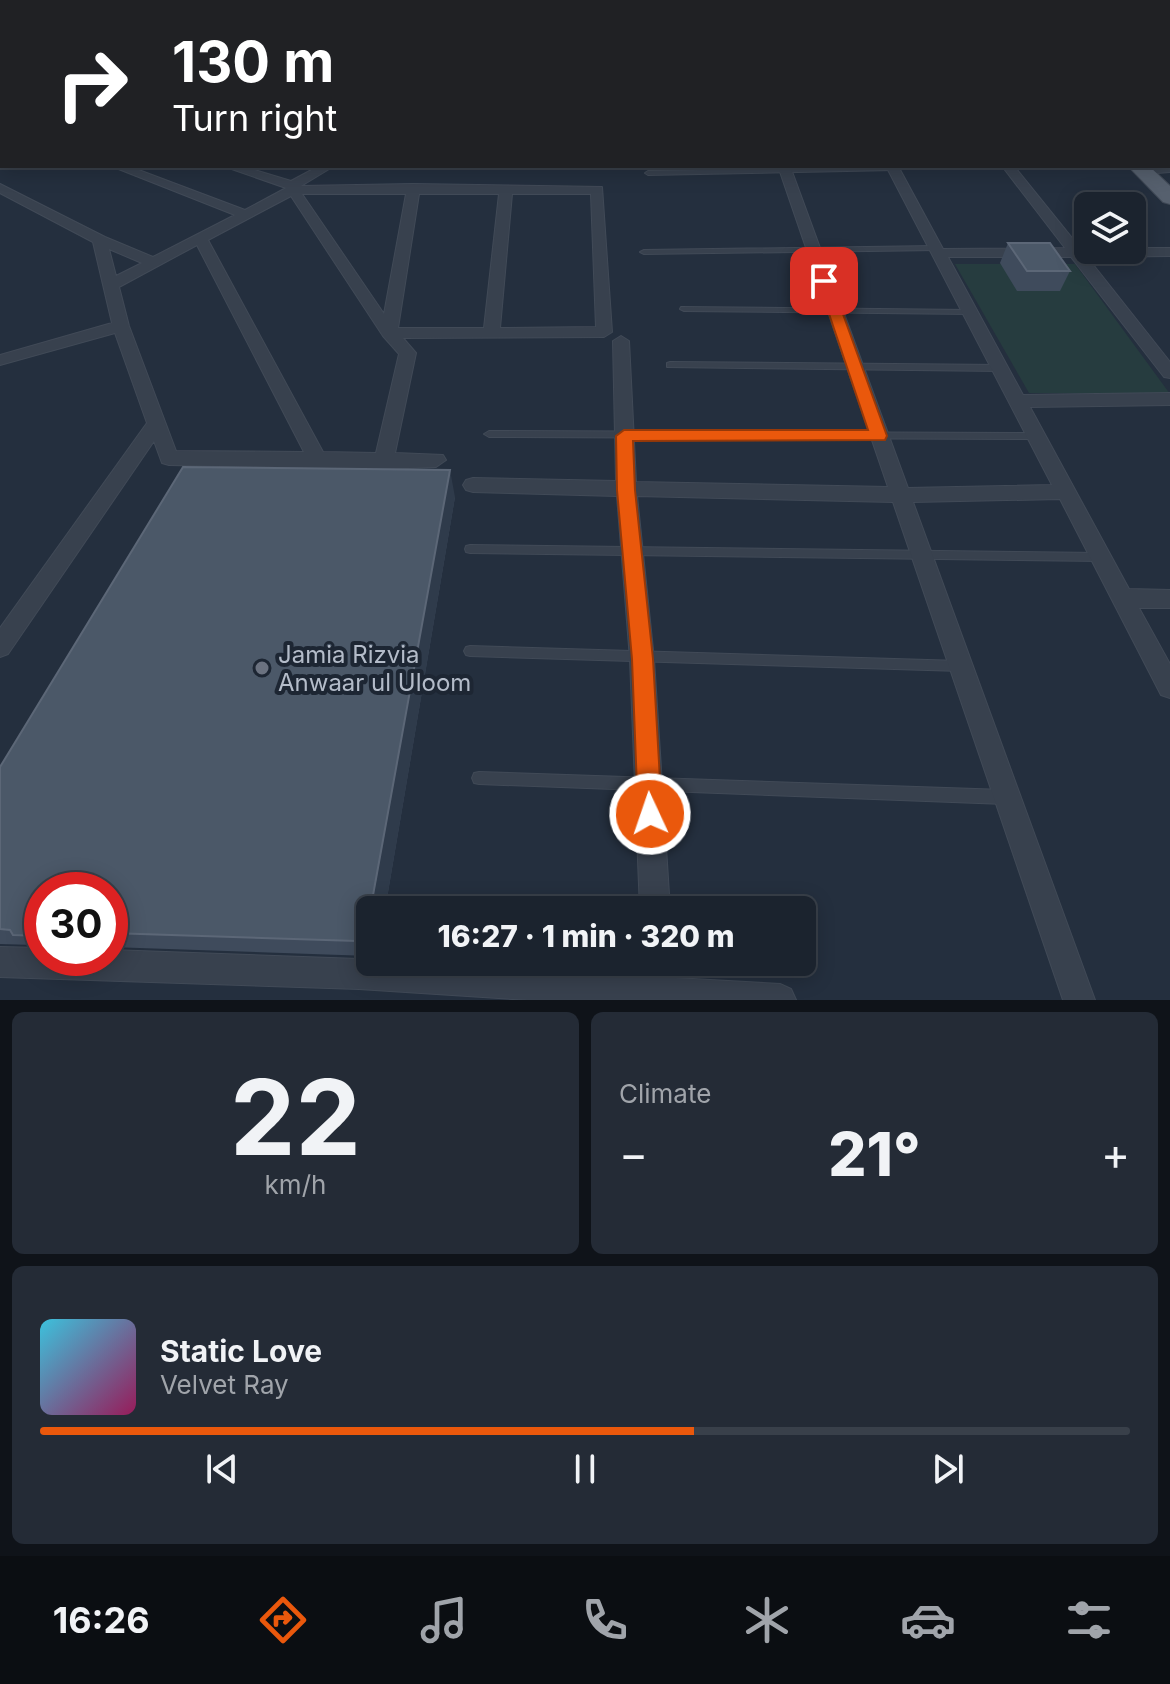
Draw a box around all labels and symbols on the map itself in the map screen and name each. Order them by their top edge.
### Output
pin [790,247,858,315]
place label: Jamia Rizvia Anwaar ul Uloom [278,640,471,697]
marker: Jamia Rizvia Anwaar ul Uloom [253,659,271,677]
position arrow [608,772,692,856]
speed limit sign: 30 [24,872,128,976]

